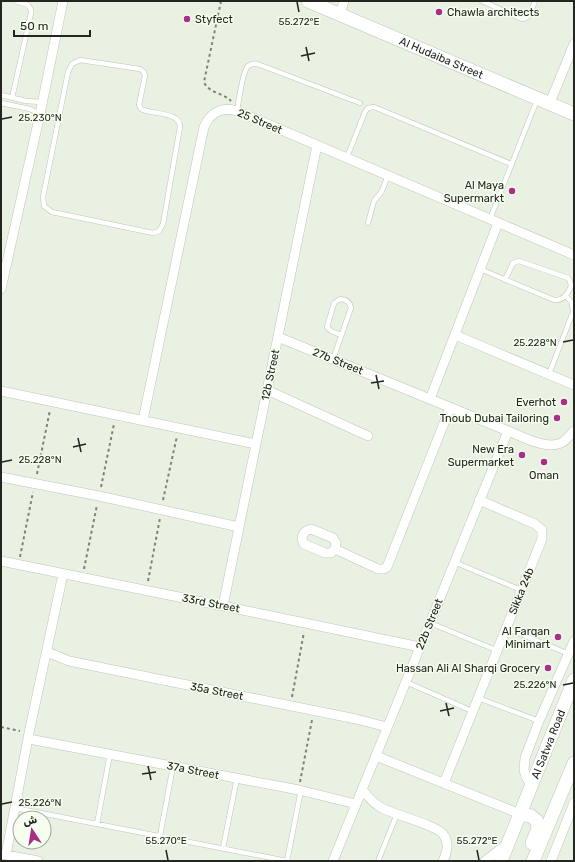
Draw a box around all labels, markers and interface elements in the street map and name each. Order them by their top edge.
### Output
place label: Chawla architects [447,6,540,19]
marker: Chawla architects [434,7,444,17]
scale bar [14,12,90,38]
place label: Styfect [195,13,234,26]
marker: Styfect [182,14,192,24]
text: 55.272°E [278,16,320,28]
text: 50 m [20,19,48,33]
street label: Al Hudaiba Street [397,35,486,82]
street label: 25 Street [235,106,285,137]
text: 25.230°N [18,112,62,124]
place label: Al Maya Supermarkt [444,179,505,205]
marker: Al Maya Supermarkt [507,186,517,196]
text: 25.228°N [513,337,557,349]
street label: 27b Street [311,345,366,378]
street label: 12b Street [259,348,282,402]
place label: Everhot [516,396,557,409]
marker: Everhot [559,397,569,407]
place label: Tnoub Dubai Tailoring [440,412,549,425]
marker: Tnoub Dubai Tailoring [552,413,562,423]
place label: New Era Supermarket [448,443,515,469]
marker: New Era Supermarket [517,450,527,460]
text: 25.228°N [18,454,62,466]
marker: Oman [539,457,549,467]
place label: Oman [529,469,559,482]
street label: Sikka 24b [506,566,537,616]
street label: 33rd Street [181,592,241,616]
street label: 22b Street [413,596,446,652]
place label: Al Farqan Minimart [502,625,551,651]
marker: Al Farqan Minimart [553,632,563,642]
place label: Hassan Ali Al Sharqi Grocery [396,662,540,675]
marker: Hassan Ali Al Sharqi Grocery [543,663,553,673]
text: 25.226°N [514,679,556,691]
street label: 35a Street [189,680,245,703]
street label: Al Satwa Road [529,708,568,781]
street label: 37a Street [166,759,221,782]
text: 25.226°N [19,797,61,809]
north arrow [12,810,52,850]
text: ش [22,813,38,829]
text: 55.270°E [145,835,187,847]
text: 55.272°E [456,835,498,847]

